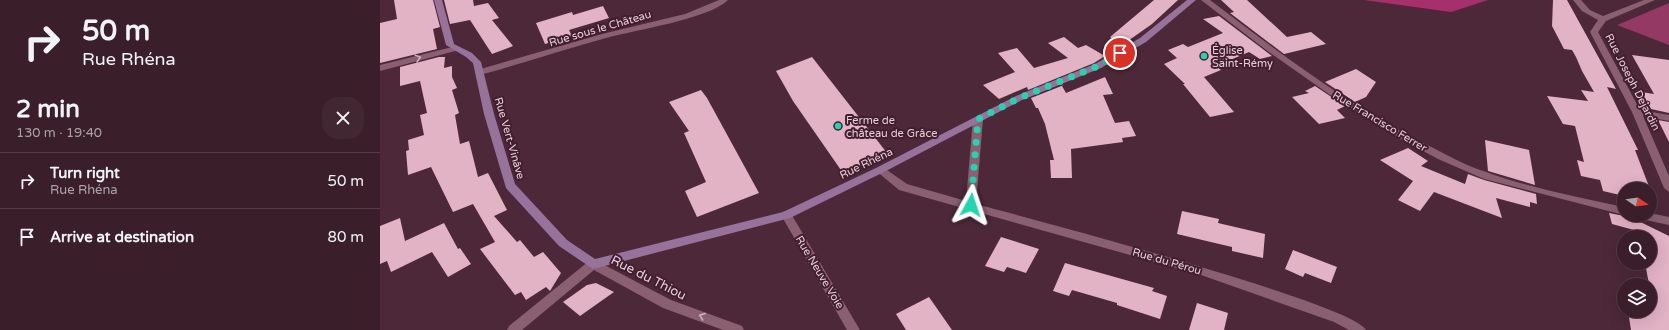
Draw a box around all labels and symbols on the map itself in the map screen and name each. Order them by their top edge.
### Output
street label: Rue sous le Château [547,8,653,49]
street label: Rue Joseph Dejardin [1602,32,1663,133]
pin [1103,36,1137,70]
place label: Église Saint-Rémy [1212,43,1273,70]
marker: Église Saint-Rémy [1199,51,1209,61]
one-way arrow [414,54,421,63]
street label: Rue Francisco Ferrer [1330,88,1430,155]
street label: Rue Vert-Vinâve [492,96,527,181]
place label: Ferme de château de Grâce [846,114,937,140]
marker: Ferme de château de Grâce [833,121,843,131]
street label: Rue Rhéna [838,145,895,182]
north arrow [1617,182,1657,222]
position arrow [950,184,992,226]
street label: Rue Neuve Voie [793,233,846,311]
street label: Rue du Pérou [1131,245,1203,278]
street label: Rue du Thiou [608,252,689,304]
one-way arrow [698,313,705,321]

